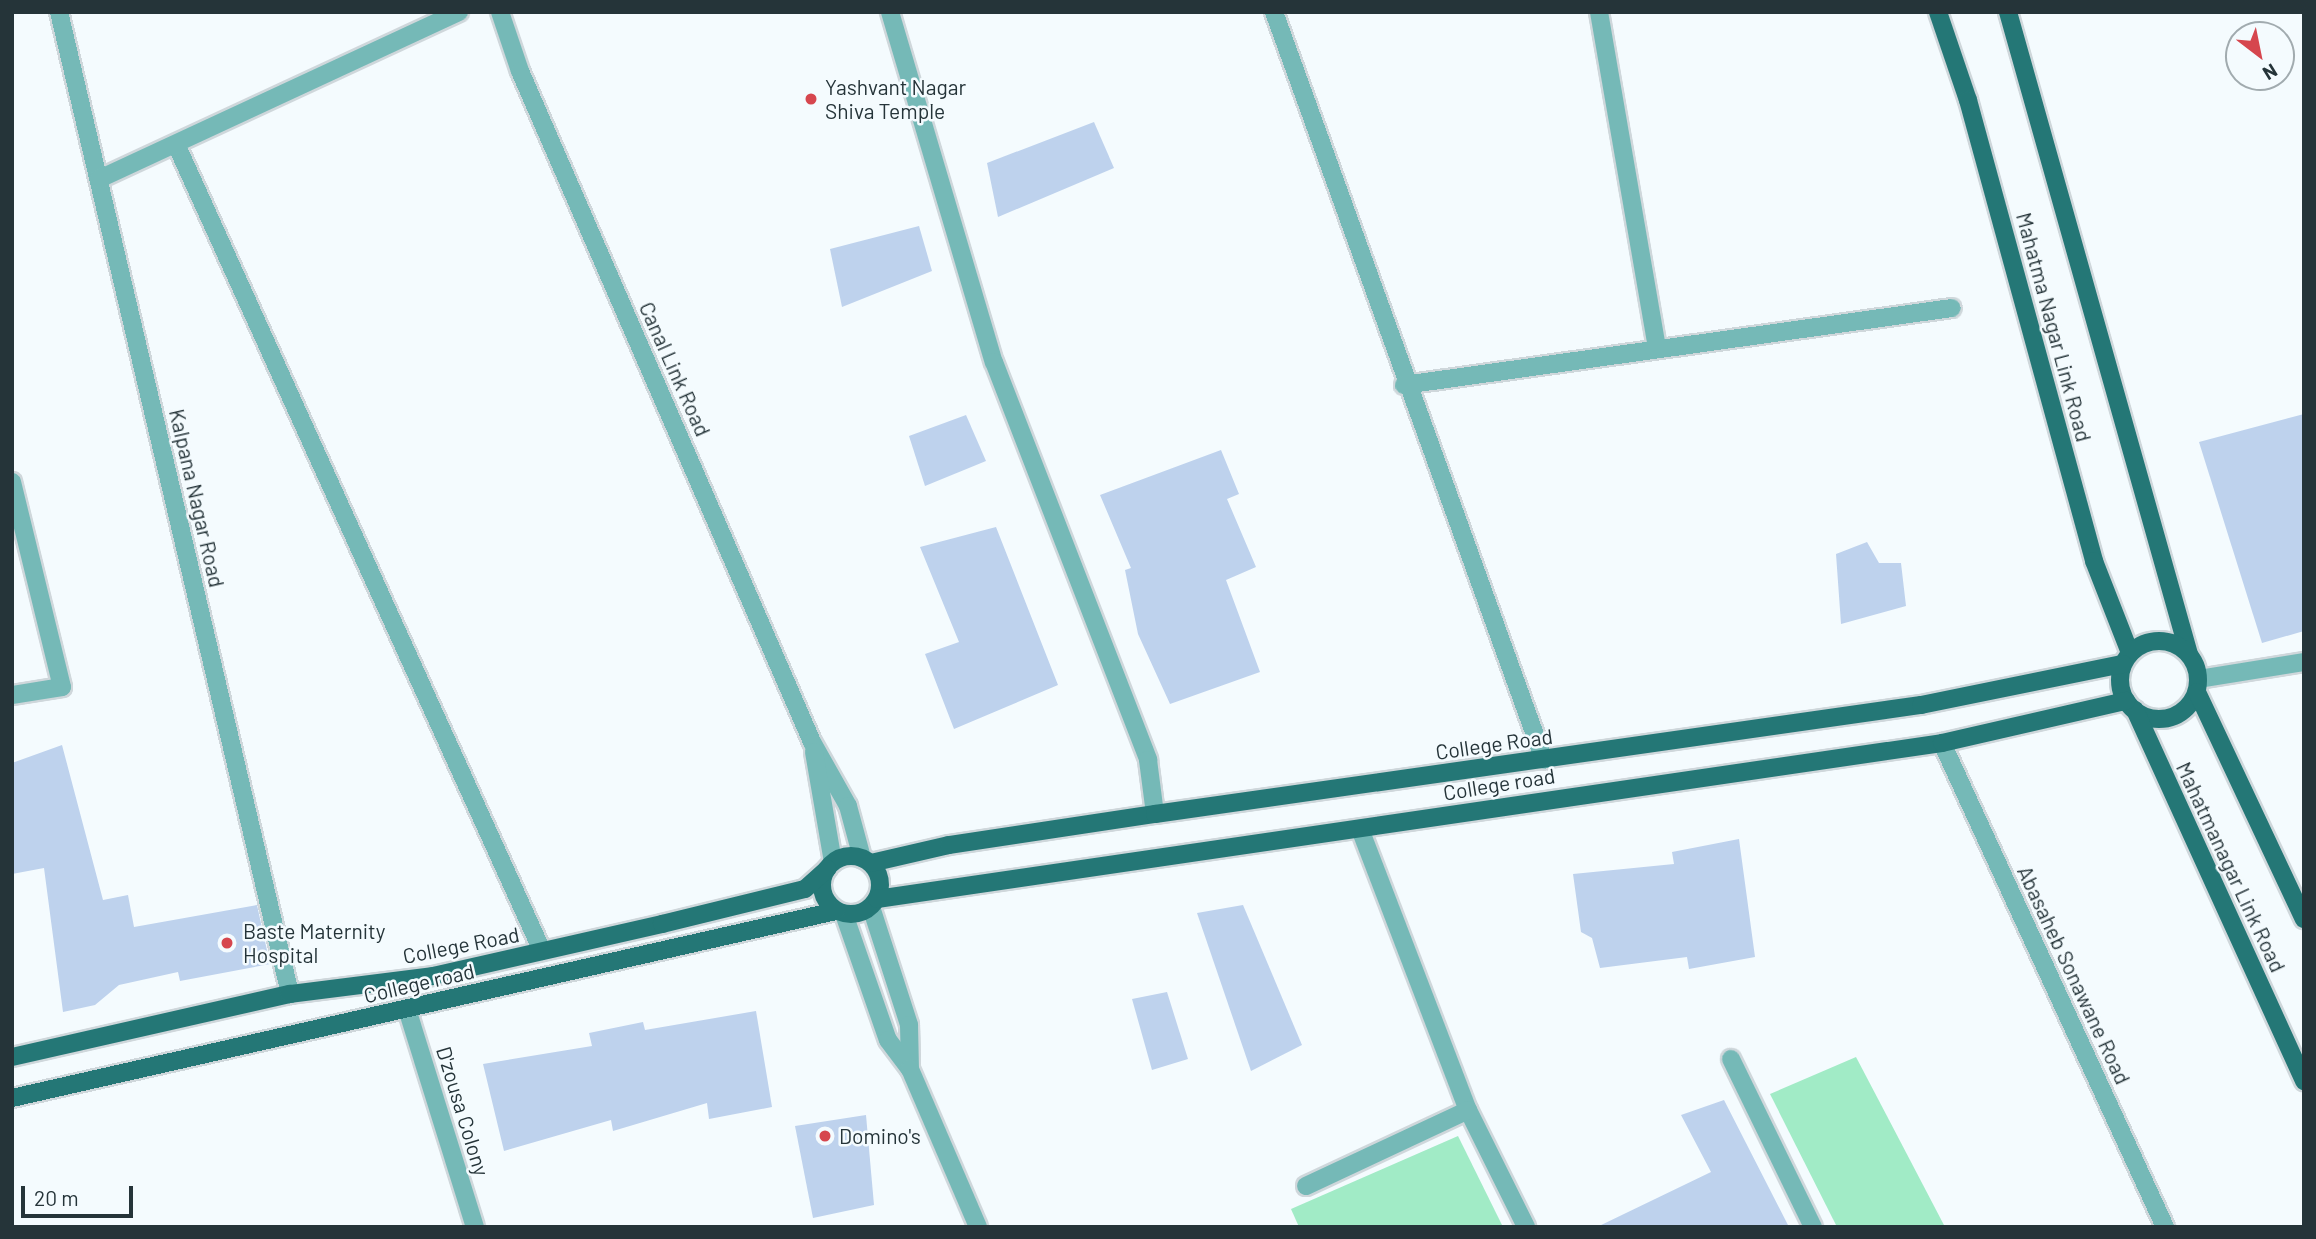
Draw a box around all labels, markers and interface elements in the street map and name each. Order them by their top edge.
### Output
north arrow [2225,21,2295,91]
text: N [2259,59,2282,86]
place label: Yashvant Nagar Shiva Temple [825,74,966,124]
marker: Yashvant Nagar Shiva Temple [803,91,819,107]
street label: Mahatma Nagar Link Road [2011,210,2097,444]
street label: Canal Link Road [634,298,716,440]
street label: Kalpana Nagar Road [164,406,230,590]
street label: College Road [1434,723,1554,765]
street label: Mahatmanagar Link Road [2171,758,2291,976]
street label: College road [1441,763,1557,805]
street label: Abasaheb Sonawane Road [2012,862,2136,1088]
place label: Baste Maternity Hospital [243,918,385,968]
street label: College Road [401,921,521,969]
marker: Baste Maternity Hospital [217,933,237,953]
street label: College road [361,958,477,1008]
street label: D'zousa Colony [431,1043,495,1179]
place label: Domino's [839,1123,921,1149]
marker: Domino's [817,1128,833,1144]
scale bar [24,1172,136,1216]
text: 20 m [34,1185,79,1210]

